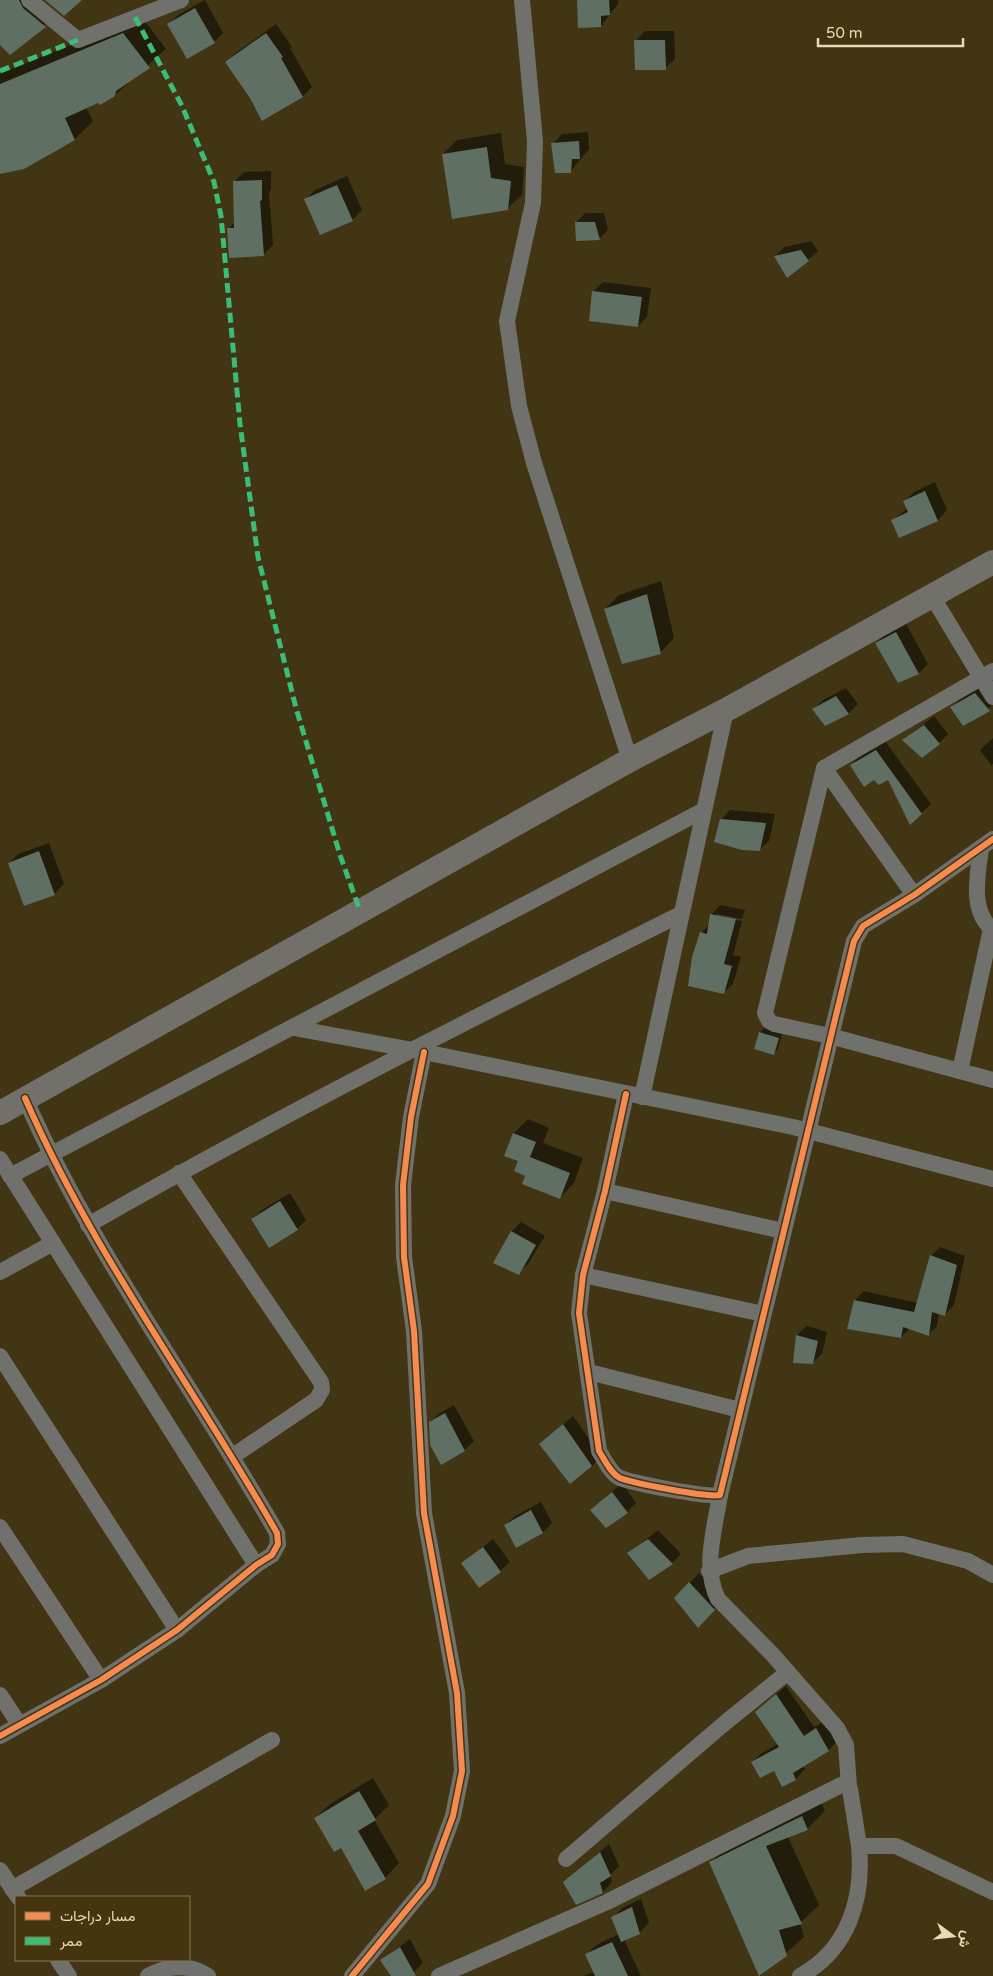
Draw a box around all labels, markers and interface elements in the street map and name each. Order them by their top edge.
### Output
scale bar [818,15,963,47]
text: 50 m [826,24,863,42]
legend [15,1896,190,1961]
text: مسار دراجات [60,1907,135,1925]
north arrow [928,1911,978,1961]
text: ش [955,1929,975,1950]
text: ممر [59,1932,82,1950]

